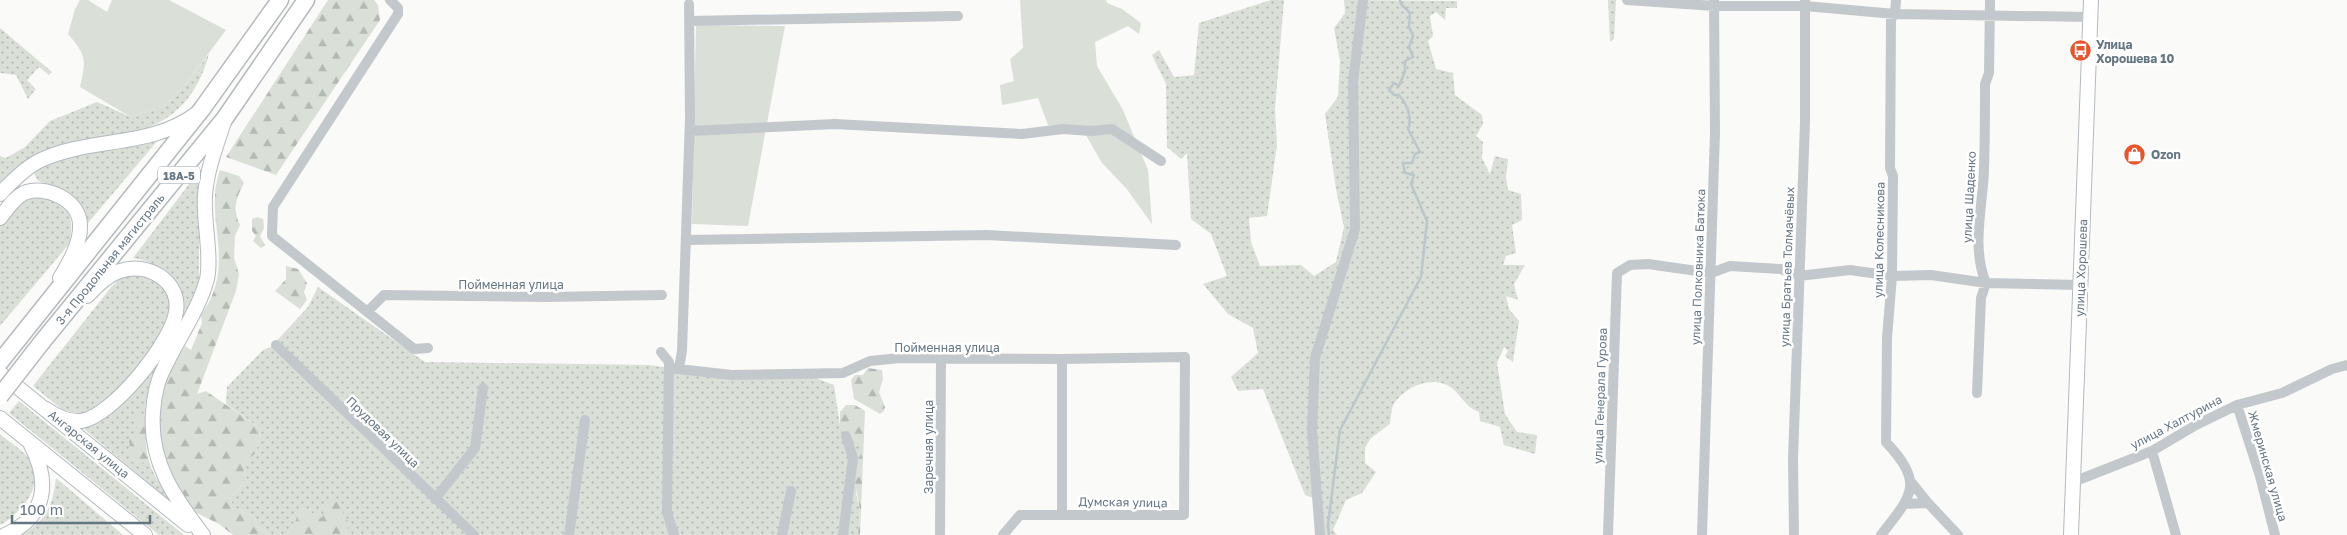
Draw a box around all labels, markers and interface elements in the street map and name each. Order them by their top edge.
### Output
place label: Улица Хорошева 10 [2096,37,2174,66]
bus stop icon: Улица Хорошева 10 [2068,39,2092,63]
shop icon: Ozon [2123,142,2147,166]
place label: Ozon [2151,147,2181,162]
street label: улица Шаденко [1959,151,1979,243]
road number: 18А-5 [158,166,200,184]
street label: улица Колесникова [1870,182,1888,298]
street label: улица Братьев Толмачёвых [1777,186,1797,348]
street label: улица Полковника Батюка [1688,189,1708,345]
street label: 3-я Продольная магистраль [52,190,168,328]
street label: улица Хорошева [2072,219,2090,317]
street label: Пойменная улица [458,277,564,292]
street label: улица Генерала Гурова [1590,328,1610,464]
street label: Пойменная улица [894,340,1000,355]
street label: улица Халтурина [2128,392,2224,452]
street label: Прудовая улица [343,393,423,471]
street label: Заречная улица [921,400,936,494]
street label: Ангарская улица [45,407,133,481]
street label: Жмеринская улица [2245,409,2291,523]
scale bar [12,492,150,524]
street label: Думская улица [1078,494,1168,510]
text: 100 m [20,500,63,518]

